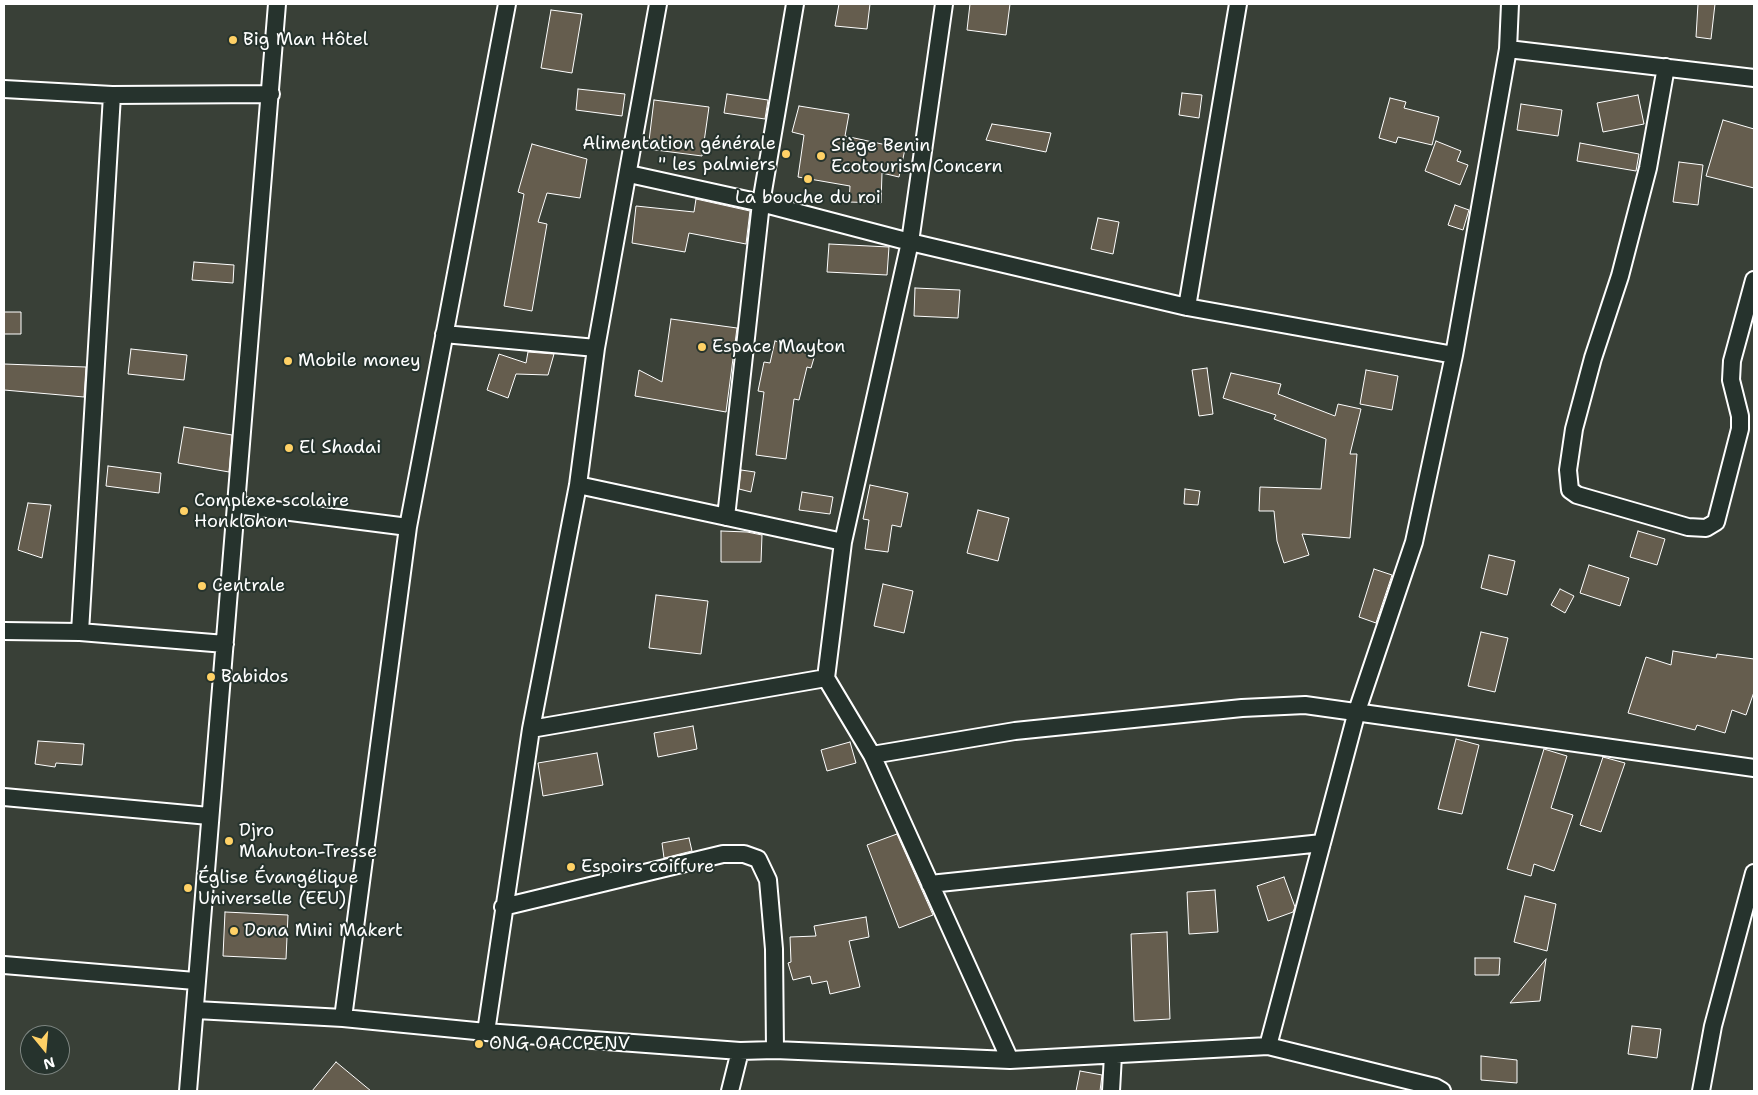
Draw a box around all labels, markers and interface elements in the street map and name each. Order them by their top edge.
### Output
place label: Big Man Hôtel [243,29,368,51]
marker: Big Man Hôtel [227,34,239,46]
place label: Alimentation générale " les palmiers [582,133,776,176]
place label: Siège Benin Ecotourism Concern [831,135,1003,178]
marker: Alimentation générale " les palmiers [780,148,792,160]
marker: Siège Benin Ecotourism Concern [815,150,827,162]
marker: La bouche du roi [802,173,814,185]
place label: La bouche du roi [735,187,881,209]
place label: Espace Mayton [712,336,845,358]
marker: Espace Mayton [696,341,708,353]
place label: Mobile money [298,350,421,372]
marker: Mobile money [282,355,294,367]
place label: El Shadai [299,437,381,459]
marker: El Shadai [283,442,295,454]
place label: Complexe scolaire Honklohon [194,490,349,532]
marker: Complexe scolaire Honklohon [178,505,190,517]
place label: Centrale [212,575,285,597]
marker: Centrale [196,580,208,592]
place label: Babidos [221,666,289,688]
marker: Babidos [205,671,217,683]
place label: Djro Mahuton-Tresse [239,820,377,862]
marker: Djro Mahuton-Tresse [223,835,235,847]
place label: Espoirs coiffure [581,856,714,878]
marker: Espoirs coiffure [565,861,577,873]
place label: Église Évangélique Universelle (EEU) [198,867,358,910]
marker: Église Évangélique Universelle (EEU) [182,882,194,894]
place label: Dona Mini Makert [244,920,403,942]
marker: Dona Mini Makert [228,925,240,937]
north arrow [20,1025,70,1075]
place label: ONG OACCPENV [489,1033,630,1055]
marker: ONG OACCPENV [473,1038,485,1050]
text: N [41,1053,57,1074]

